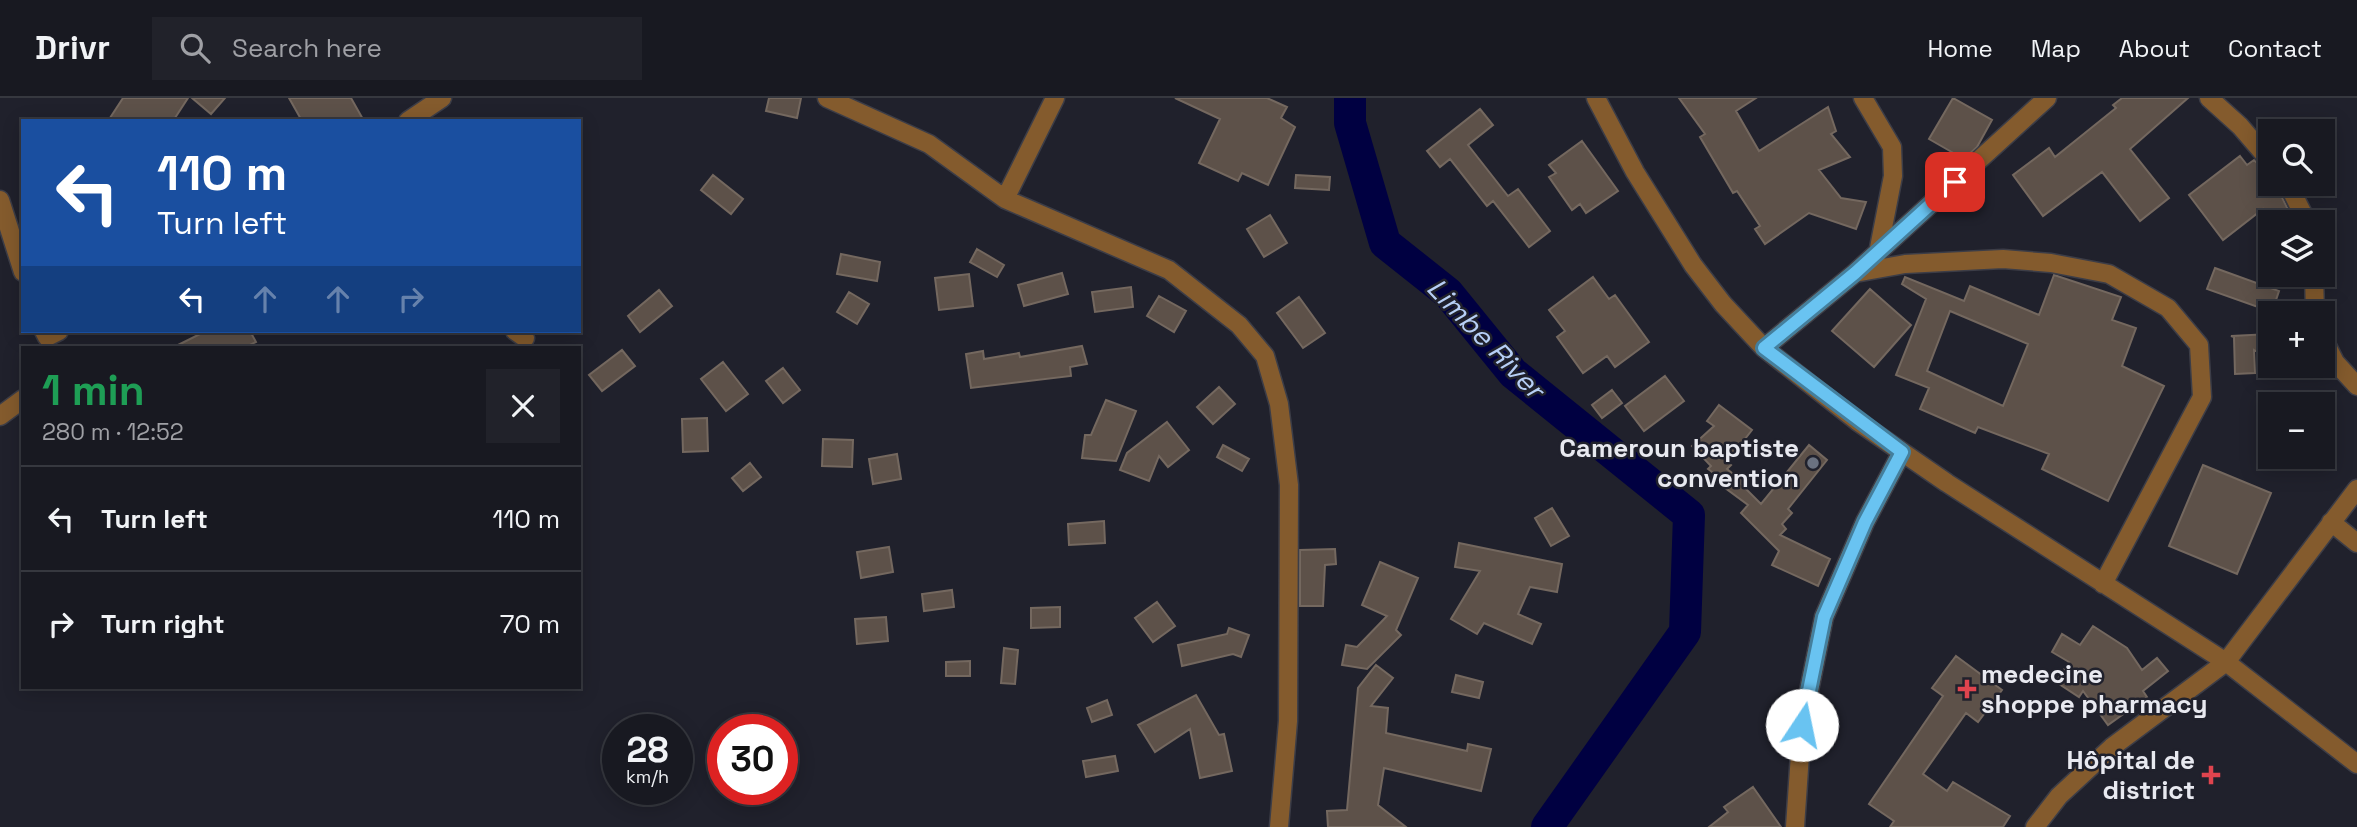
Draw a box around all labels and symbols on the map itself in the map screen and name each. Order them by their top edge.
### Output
pin [1925,152,1985,212]
water label: Limbe River [1419,270,1555,408]
place label: Cameroun baptiste convention [1559,431,1799,495]
marker: Cameroun baptiste convention [1805,455,1821,471]
place label: medecine shoppe pharmacy [1981,657,2208,721]
marker: medecine shoppe pharmacy [1959,681,1975,697]
position arrow [1765,688,1839,762]
speed limit sign: 30 [707,714,798,805]
place label: Hôpital de district [2067,743,2195,807]
marker: Hôpital de district [2201,765,2221,785]

